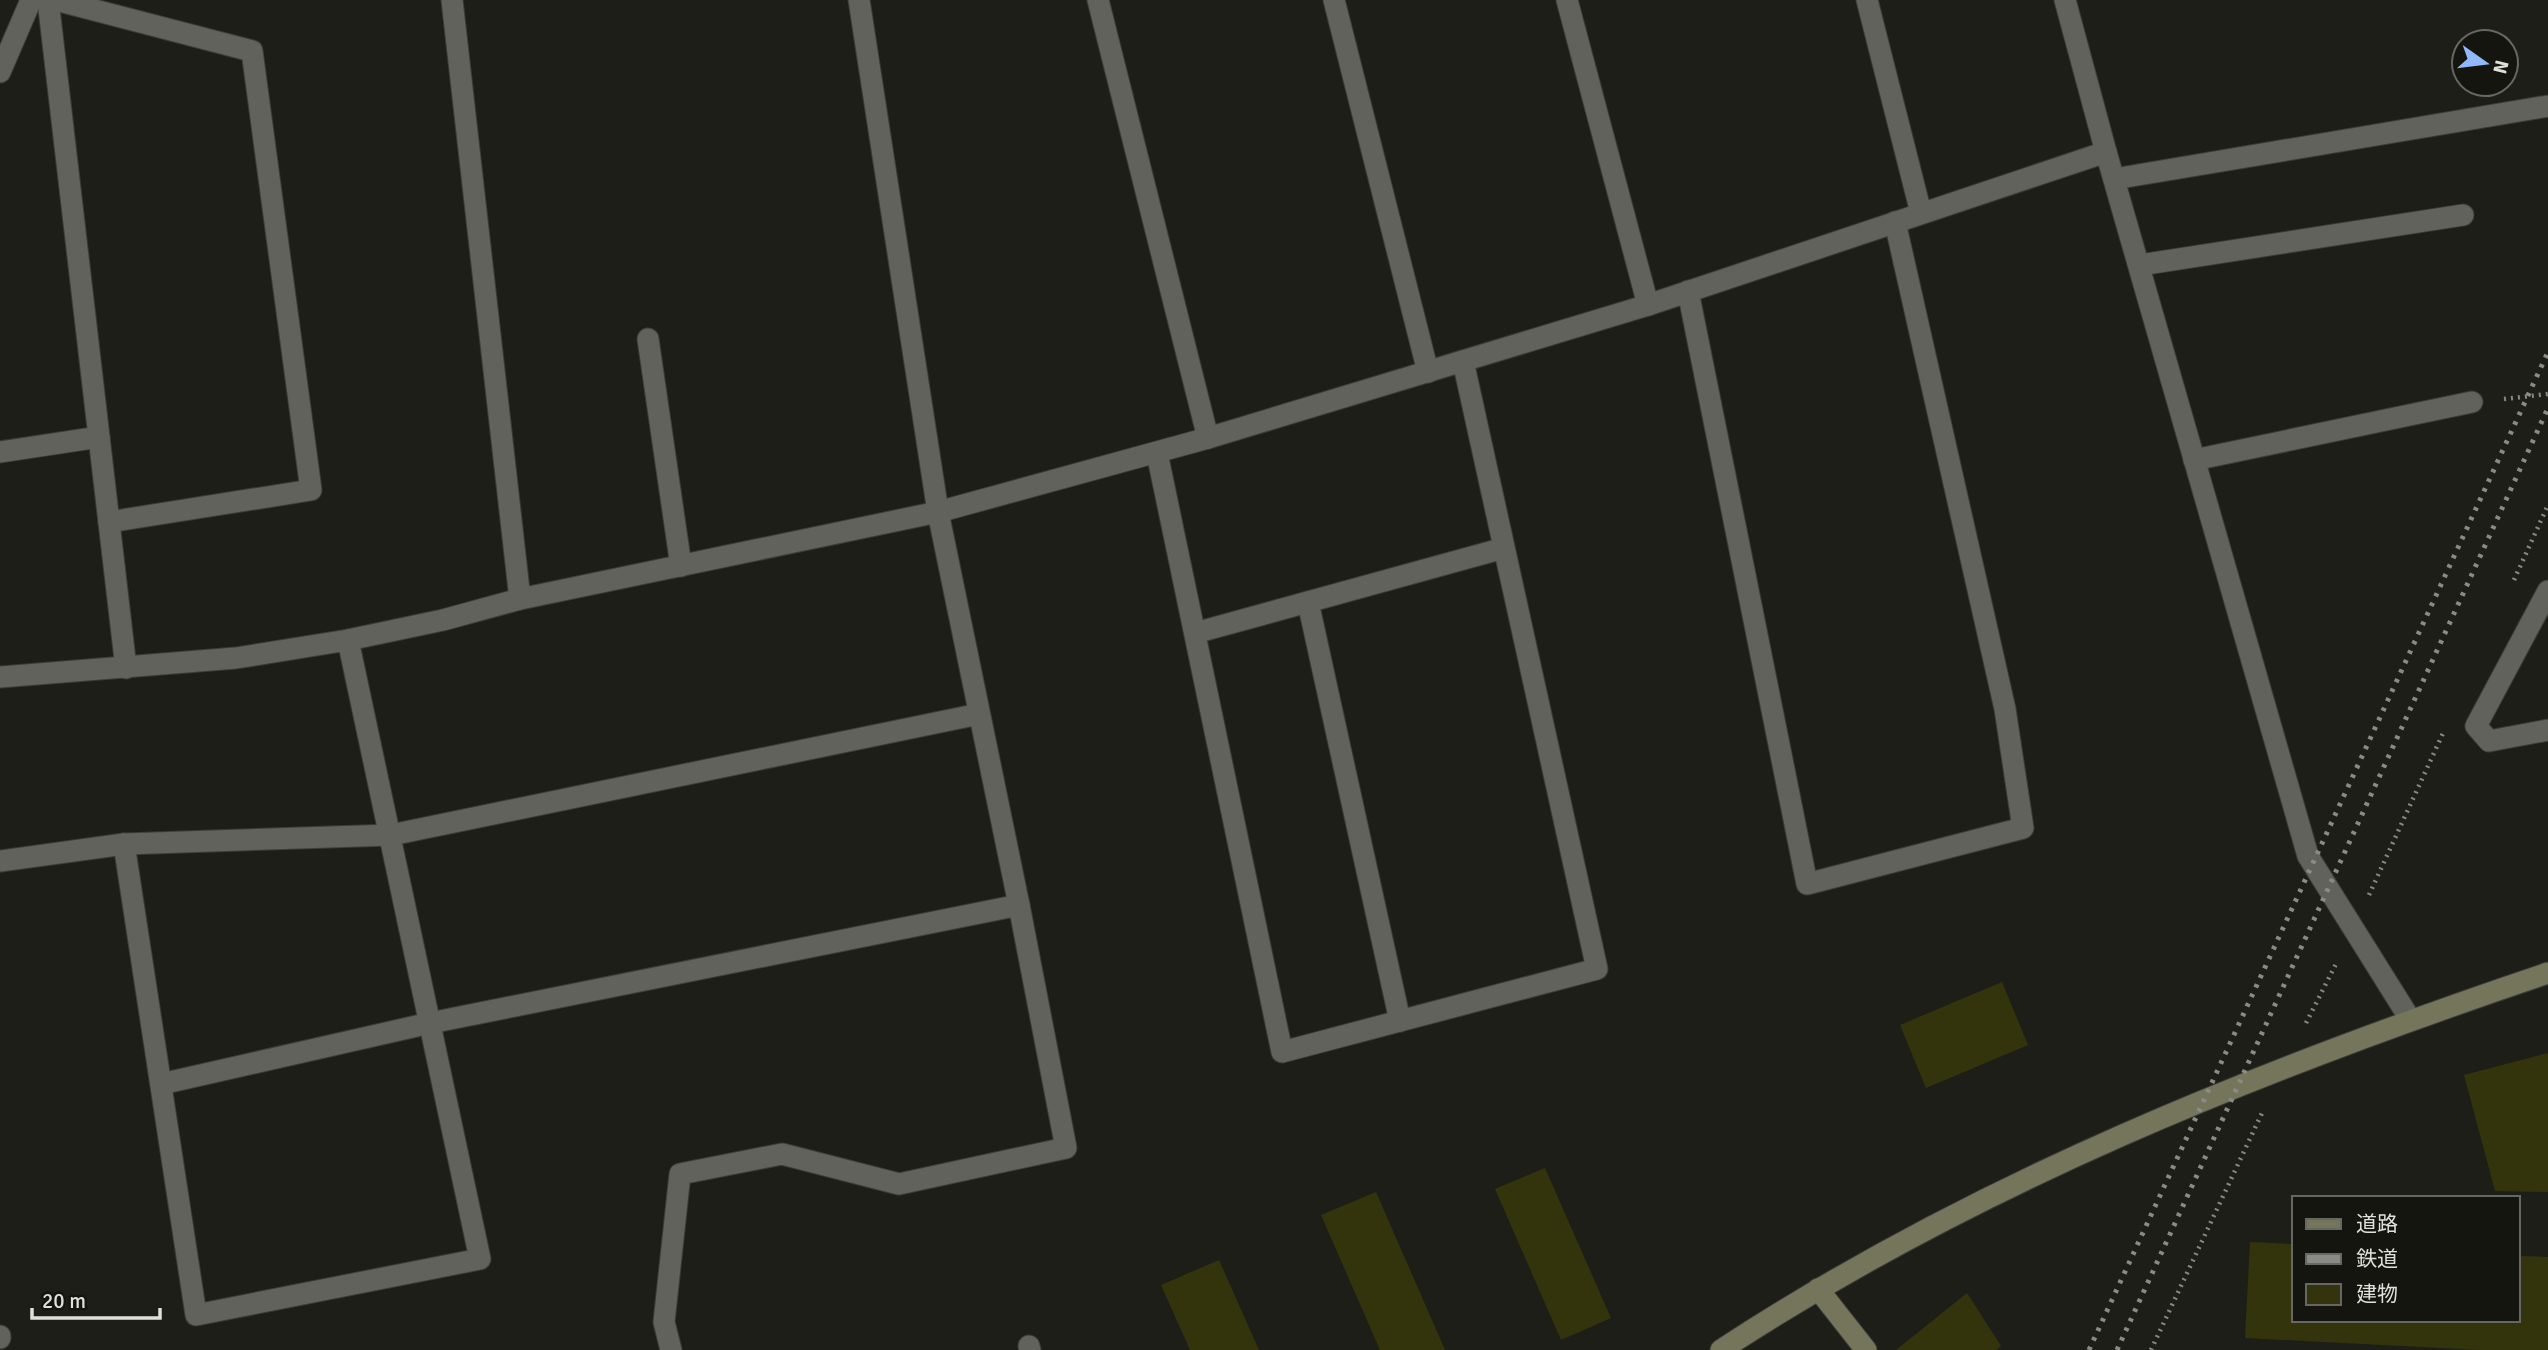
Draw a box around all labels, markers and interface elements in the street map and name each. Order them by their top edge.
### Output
north arrow [2450,28,2520,98]
text: N [2487,58,2514,76]
legend [2292,1196,2520,1322]
text: 道路 [2356,1211,2398,1237]
text: 鉄道 [2356,1246,2398,1272]
scale bar [32,1276,159,1320]
text: 建物 [2356,1281,2398,1307]
text: 20 m [42,1288,86,1314]

